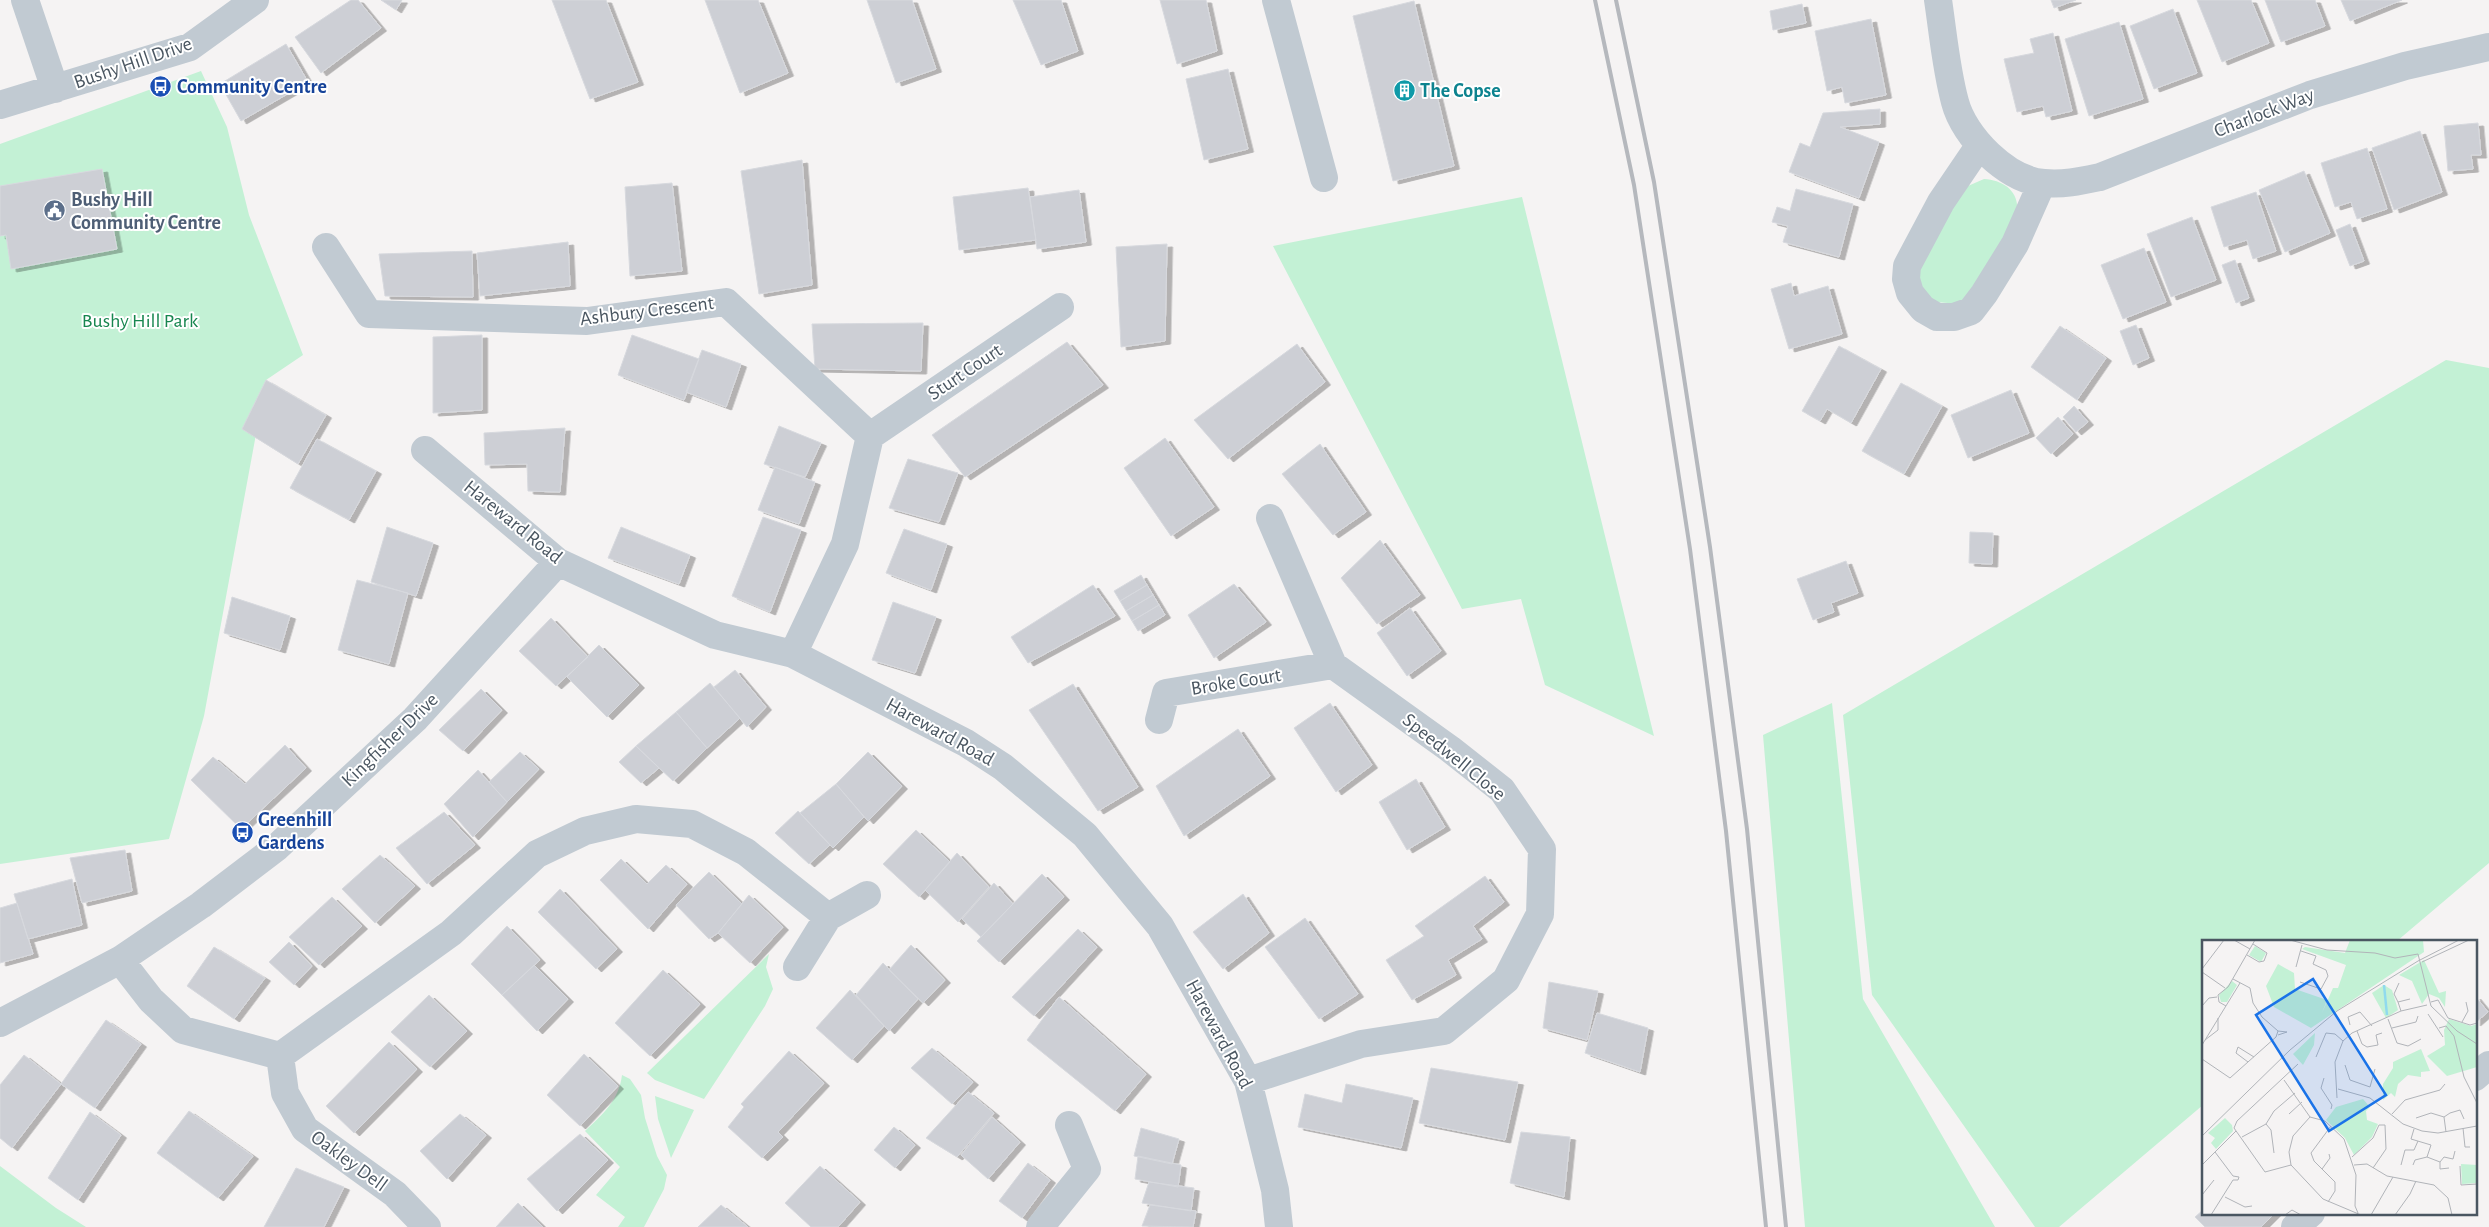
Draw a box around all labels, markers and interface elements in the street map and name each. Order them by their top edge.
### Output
street label: Bushy Hill Drive [71,33,195,93]
bus stop icon: Community Centre [149,75,173,99]
place label: Community Centre [177,77,327,97]
building icon: The Copse [1392,79,1416,103]
place label: The Copse [1420,81,1501,101]
street label: Charlock Way [2211,85,2317,141]
place label: Bushy Hill Community Centre [71,190,221,233]
public building icon: Bushy Hill Community Centre [43,199,67,223]
street label: Ashbury Crescent [579,293,716,329]
park label: Bushy Hill Park [82,311,198,331]
street label: Sturt Court [924,340,1006,404]
street label: Hareward Road [460,476,566,568]
street label: Broke Court [1190,665,1283,699]
street label: Kingfisher Drive [338,689,442,791]
street label: Hareward Road [883,694,997,770]
street label: Speedwell Close [1399,710,1509,804]
place label: Greenhill Gardens [258,810,332,853]
bus stop icon: Greenhill Gardens [230,820,254,844]
inset map [2202,940,2476,1214]
street label: Hareward Road [1182,976,1256,1092]
street label: Oakley Dell [307,1127,391,1195]

